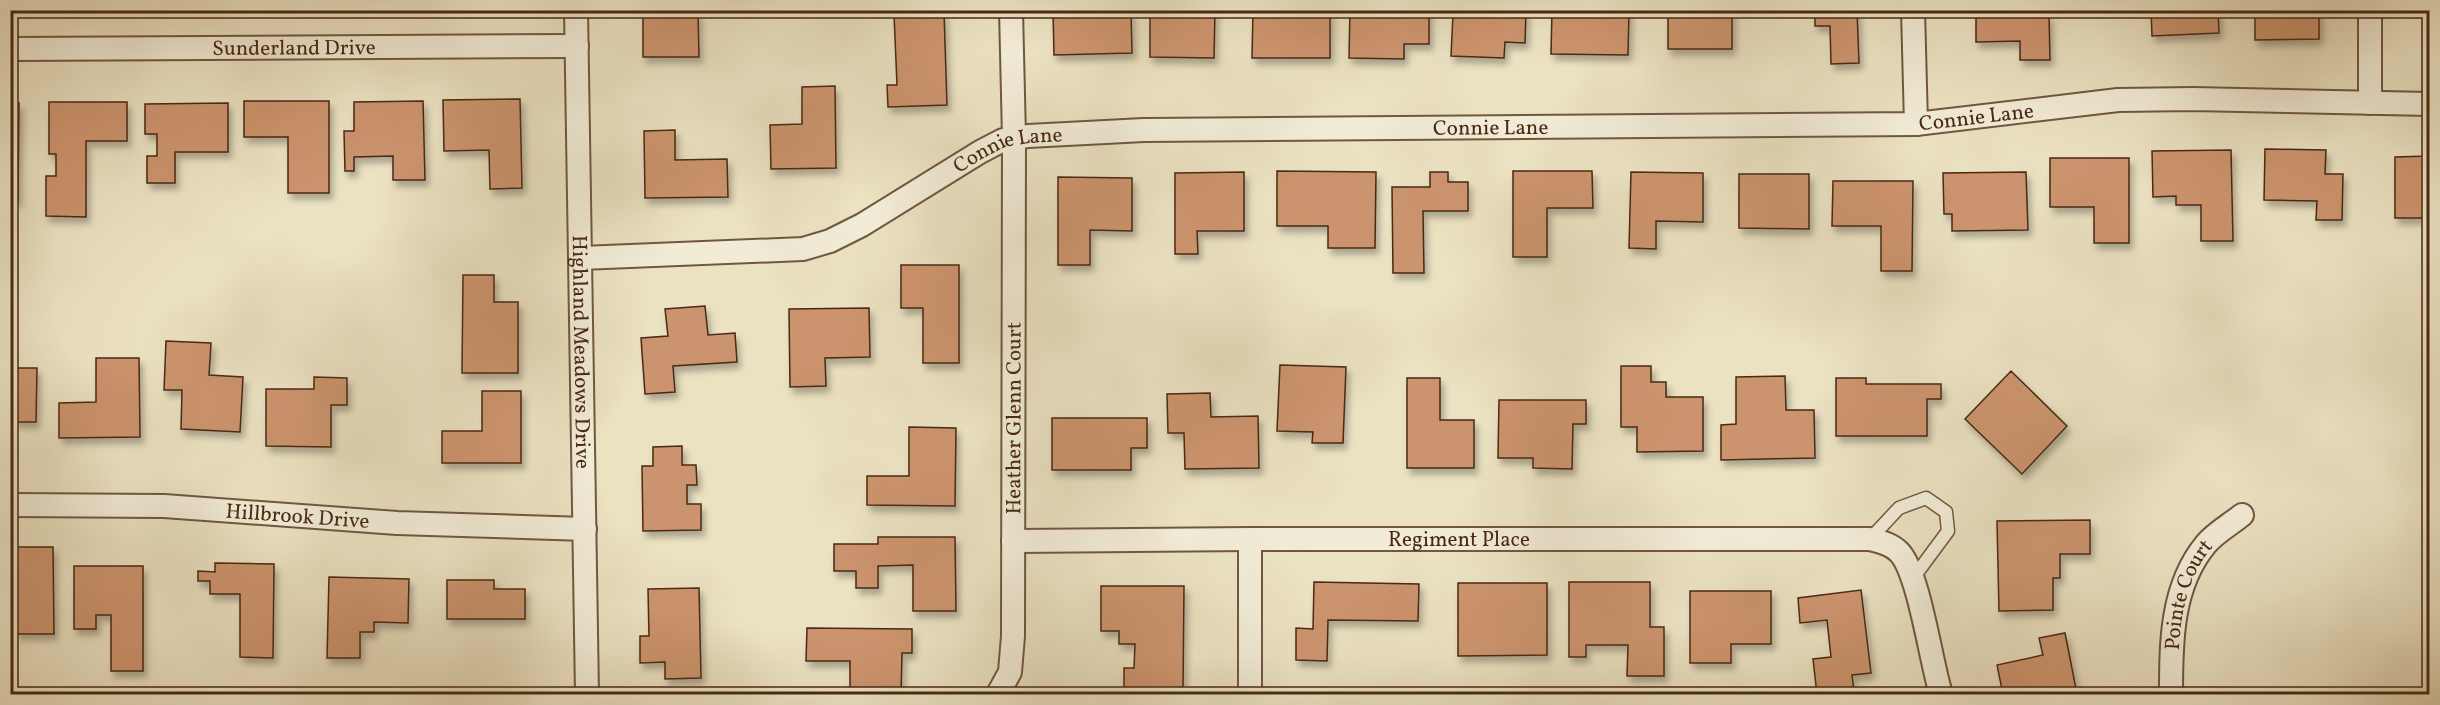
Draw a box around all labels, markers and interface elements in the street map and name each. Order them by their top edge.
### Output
street label: Sunderland Drive [212,34,376,64]
street label: Connie Lane [1918,97,2035,140]
street label: Connie Lane [1433,114,1548,144]
street label: Connie Lane [948,121,1063,181]
street label: Highland Meadows Drive [564,235,596,469]
street label: Heather Glenn Court [1000,322,1030,515]
street label: Hillbrook Drive [225,498,371,537]
street label: Regiment Place [1388,526,1530,555]
street label: Pointe Court [2159,534,2220,651]

